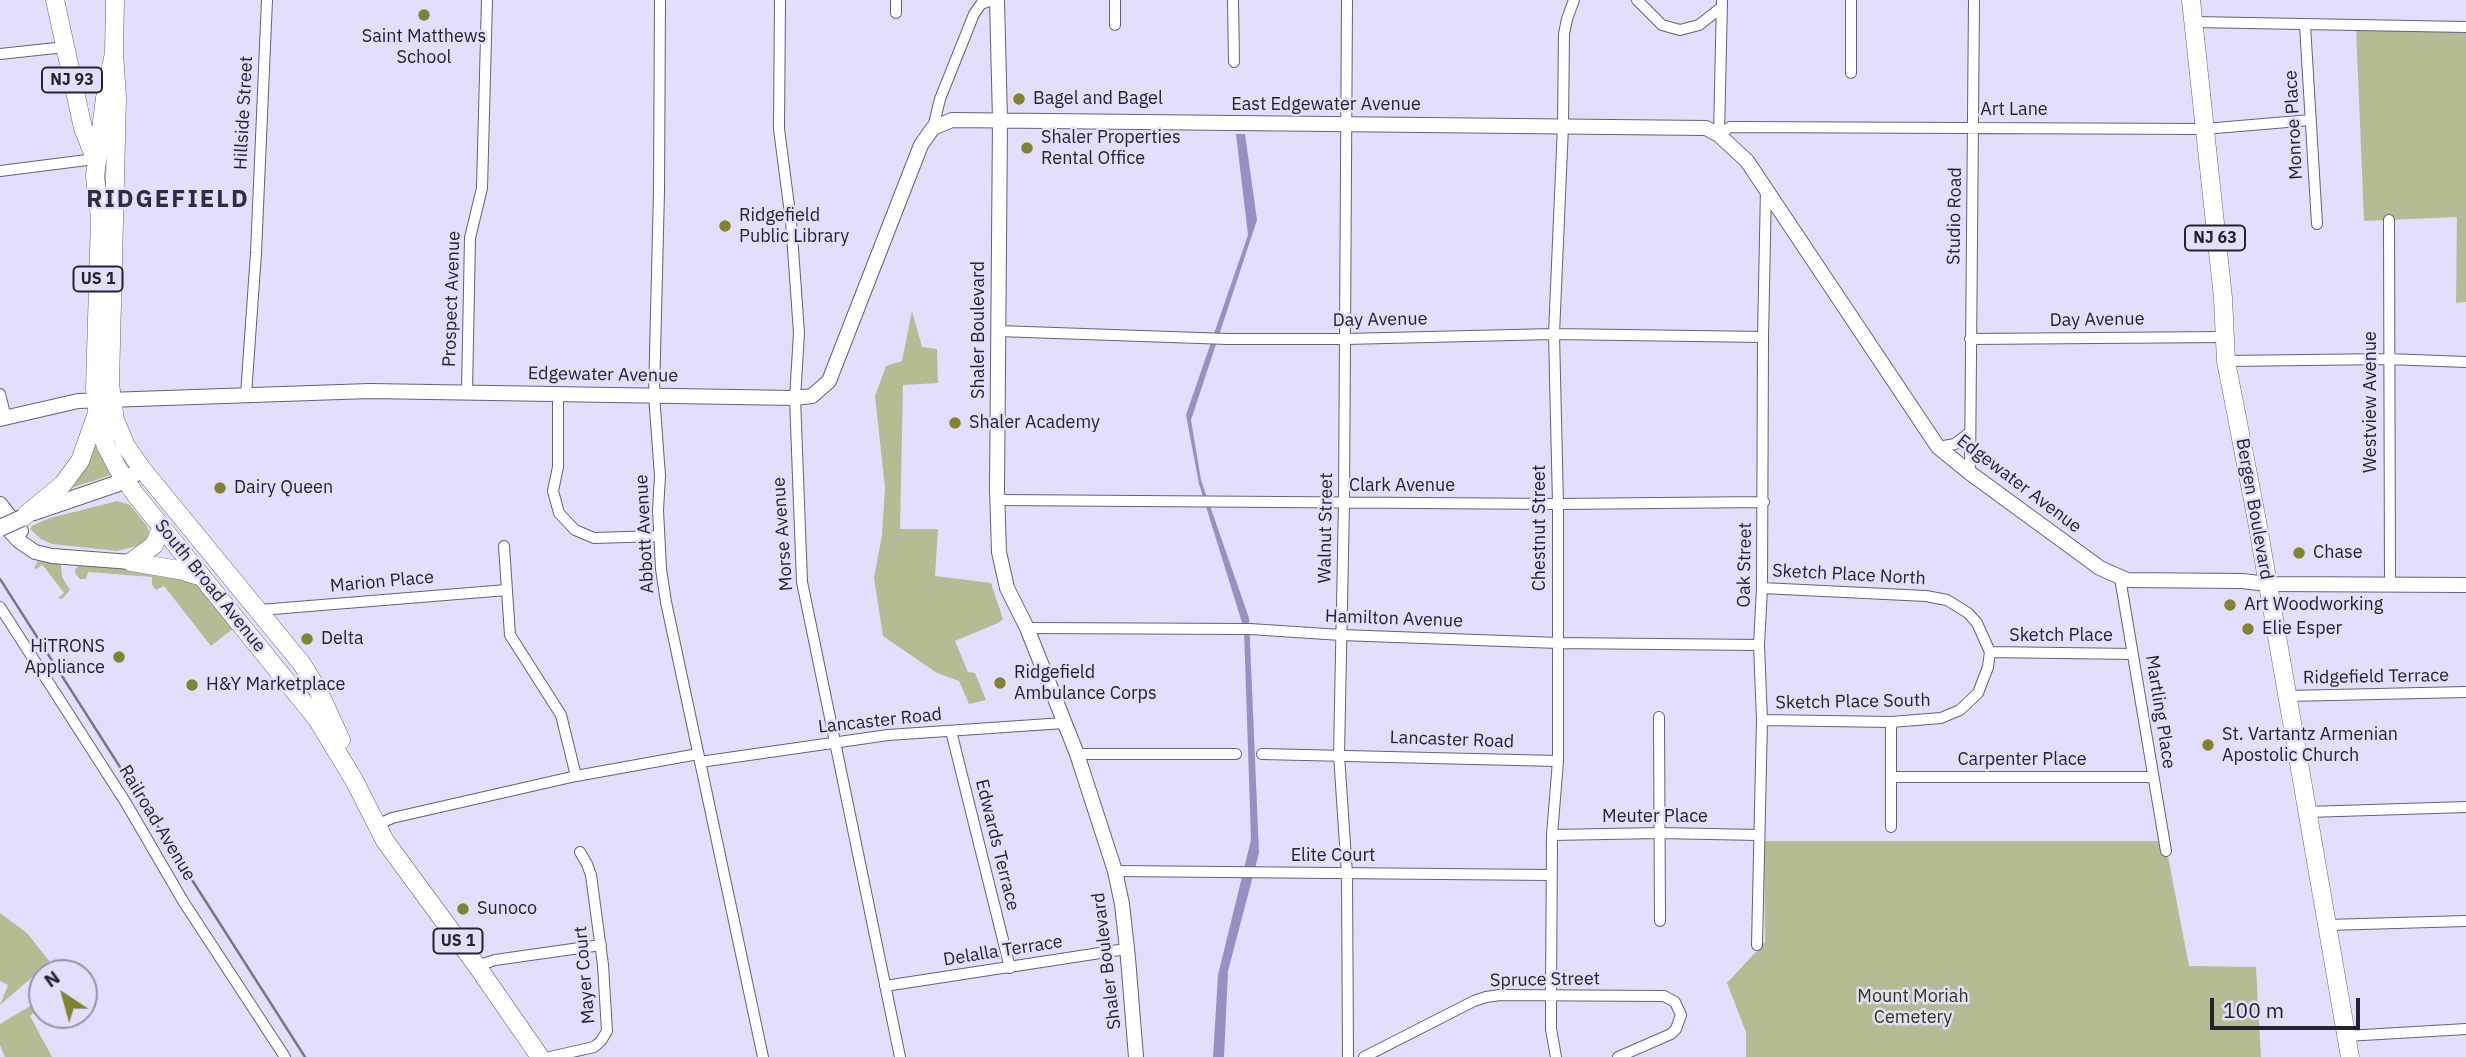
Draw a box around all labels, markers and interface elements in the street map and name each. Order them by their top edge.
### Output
marker: Saint Matthews School [416,7,432,23]
place label: Saint Matthews School [362,26,486,68]
street label: Hillside Street [230,55,258,171]
road number: NJ 93 [42,68,102,92]
street label: Monroe Place [2280,70,2308,180]
place label: Bagel and Bagel [1033,88,1163,110]
marker: Bagel and Bagel [1011,91,1027,107]
street label: East Edgewater Avenue [1231,94,1421,116]
street label: Art Lane [1980,99,2048,121]
place label: Shaler Properties Rental Office [1041,127,1181,170]
marker: Shaler Properties Rental Office [1019,140,1035,156]
street label: Studio Road [1943,167,1967,265]
district label: RIDGEFIELD [87,186,249,214]
place label: Ridgefield Public Library [739,205,849,248]
marker: Ridgefield Public Library [717,218,733,234]
road number: NJ 63 [2185,226,2245,250]
street label: Prospect Avenue [439,231,465,367]
street label: Shaler Boulevard [968,261,990,399]
road number: US 1 [74,266,122,292]
street label: Day Avenue [1332,308,1428,332]
street label: Day Avenue [2049,308,2145,332]
street label: Westview Avenue [2360,331,2382,473]
street label: Edgewater Avenue [528,363,678,387]
place label: Shaler Academy [969,412,1100,434]
marker: Shaler Academy [947,415,963,431]
street label: Edgewater Avenue [1952,430,2086,538]
street label: Bergen Boulevard [2231,436,2277,582]
street label: Chestnut Street [1529,465,1551,591]
street label: Walnut Street [1314,472,1338,584]
street label: Abbott Avenue [631,474,659,594]
street label: Clark Avenue [1349,475,1455,497]
street label: Morse Avenue [768,476,798,592]
place label: Dairy Queen [234,477,333,499]
marker: Dairy Queen [212,480,228,496]
street label: South Broad Avenue [150,515,270,657]
street label: Oak Street [1733,522,1757,608]
place label: Chase [2313,542,2363,564]
marker: Chase [2291,545,2307,561]
street label: Sketch Place North [1772,560,1926,590]
street label: Marion Place [329,567,435,597]
place label: Art Woodworking [2244,594,2383,616]
marker: Art Woodworking [2222,597,2238,613]
street label: Hamilton Avenue [1325,606,1463,632]
place label: Elie Esper [2262,618,2342,640]
marker: Elie Esper [2240,621,2256,637]
street label: Sketch Place [2009,625,2113,647]
place label: Delta [321,628,364,650]
marker: Delta [299,631,315,647]
place label: HiTRONS Appliance [25,636,105,678]
marker: HiTRONS Appliance [111,649,127,665]
street label: Martling Place [2140,654,2180,770]
place label: Ridgefield Ambulance Corps [1014,662,1157,704]
street label: Ridgefield Terrace [2303,665,2449,689]
place label: H&Y Marketplace [206,674,345,696]
marker: Ridgefield Ambulance Corps [992,675,1008,691]
marker: H&Y Marketplace [184,677,200,693]
street label: Sketch Place South [1775,690,1931,714]
street label: Lancaster Road [817,704,943,738]
place label: St. Vartantz Armenian Apostolic Church [2222,724,2398,766]
street label: Lancaster Road [1389,727,1515,753]
marker: St. Vartantz Armenian Apostolic Church [2200,737,2216,753]
street label: Carpenter Place [1957,749,2087,771]
street label: Railroad Avenue [114,761,200,885]
street label: Edwards Terrace [970,777,1024,913]
street label: Meuter Place [1602,806,1708,828]
street label: Elite Court [1291,845,1375,867]
street label: Shaler Boulevard [1088,891,1126,1031]
place label: Sunoco [477,898,537,920]
marker: Sunoco [455,901,471,917]
street label: Mayer Court [570,925,600,1025]
road number: US 1 [434,928,482,953]
street label: Delalla Terrace [942,931,1064,971]
north arrow [28,959,98,1029]
text: N [39,965,64,992]
street label: Spruce Street [1490,968,1600,992]
scale bar [2214,984,2364,1028]
park label: Mount Moriah Cemetery [1857,986,1969,1028]
text: 100 m [2223,996,2284,1024]

